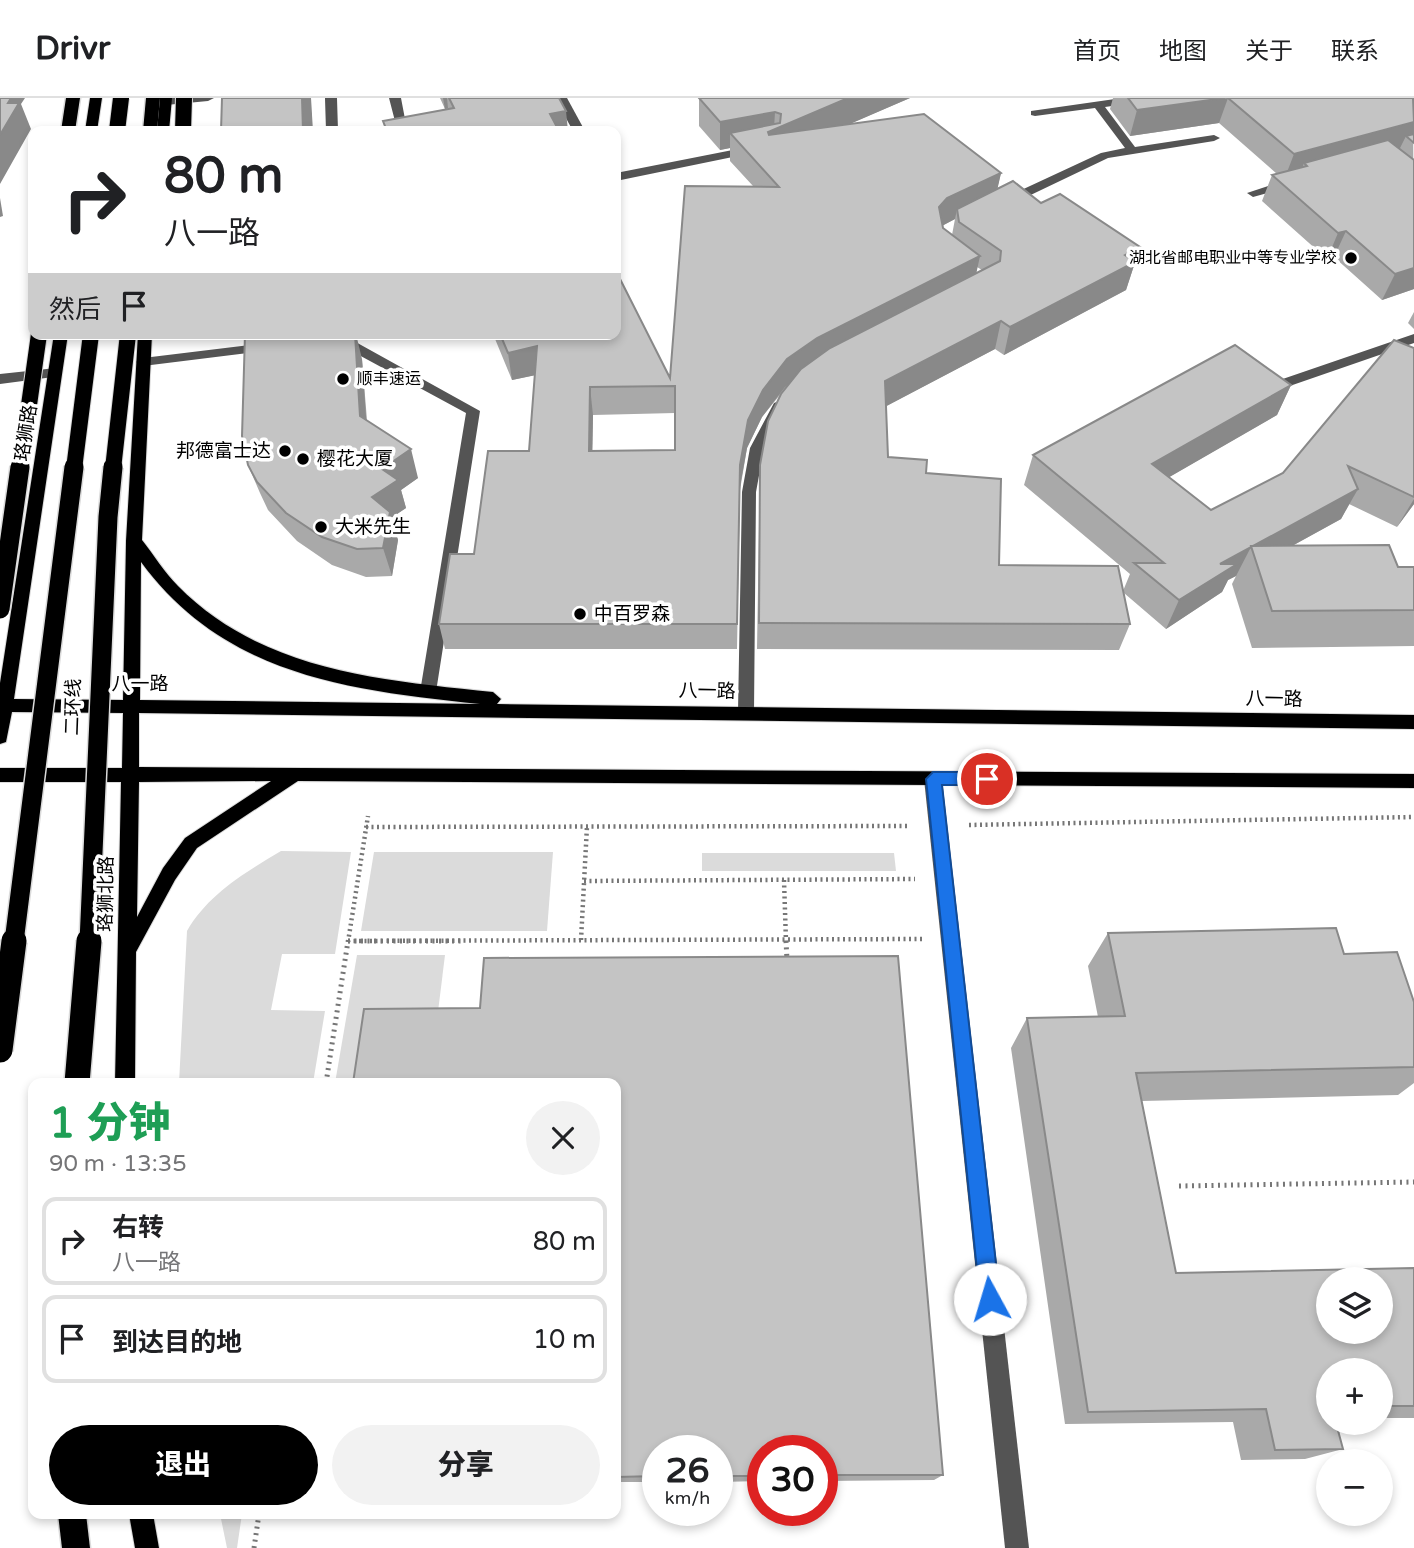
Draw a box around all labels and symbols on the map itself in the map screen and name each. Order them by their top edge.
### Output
place label: 湖北省邮电职业中等专业学校 [1129,248,1337,268]
marker: 湖北省邮电职业中等专业学校 [1343,250,1359,266]
place label: 顺丰速运 [357,369,421,389]
marker: 顺丰速运 [335,371,351,387]
street label: 珞狮路 [11,403,41,463]
place label: 邦德富士达 [176,440,271,462]
marker: 邦德富士达 [277,443,293,459]
place label: 樱花大厦 [317,448,393,470]
marker: 樱花大厦 [295,451,311,467]
place label: 大米先生 [335,516,411,538]
marker: 大米先生 [313,519,329,535]
place label: 中百罗森 [594,603,670,625]
marker: 中百罗森 [572,606,588,622]
street label: 八一路 [111,673,169,695]
street label: 二环线 [61,678,85,736]
street label: 八一路 [678,680,736,702]
street label: 八一路 [1245,688,1303,710]
pin [957,749,1017,809]
street label: 珞狮北路 [94,856,118,932]
position arrow [953,1262,1027,1336]
speed limit sign: 30 [747,1435,838,1526]

